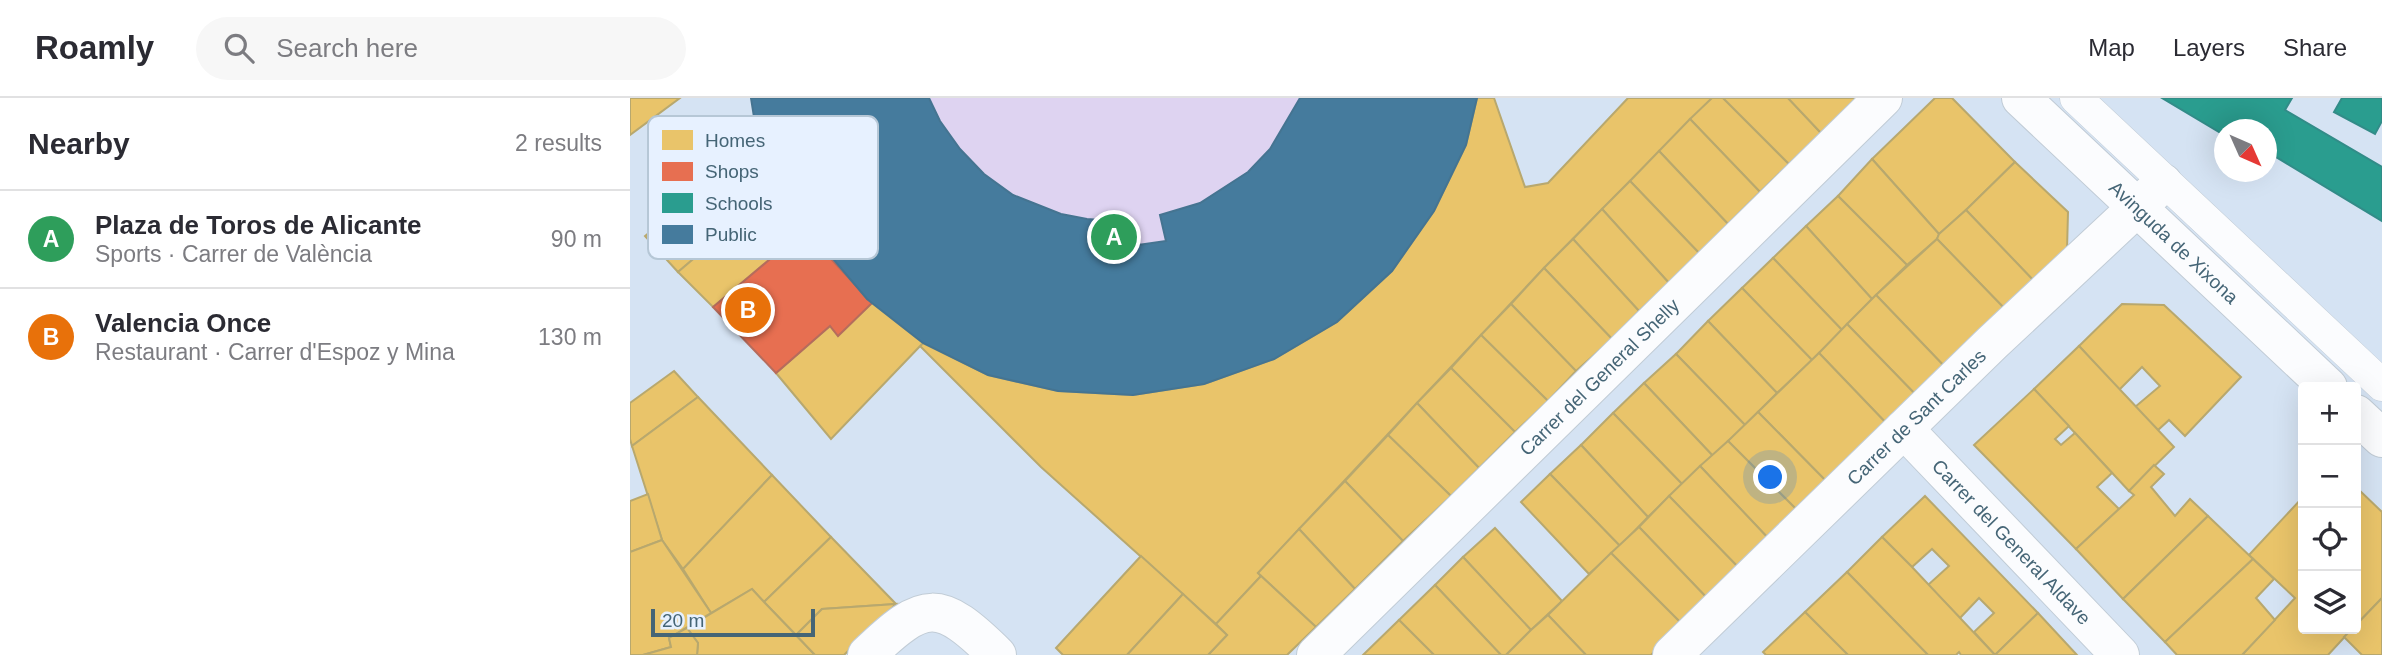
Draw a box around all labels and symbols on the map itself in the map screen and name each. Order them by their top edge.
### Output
legend [648,116,878,259]
north arrow [2214,119,2277,182]
text: Homes [705,130,765,151]
text: Shops [705,161,759,182]
street label: Avinguda de Xixona [2105,176,2243,308]
text: Schools [705,193,773,214]
pin: A [1091,211,1137,263]
text: Public [705,224,757,245]
pin: B [725,284,771,336]
street label: Carrer del General Shelly [1515,294,1683,459]
street label: Carrer de Sant Carles [1843,345,1990,489]
street label: Carrer del General Aldave [1928,455,2095,629]
your location [1753,460,1787,494]
scale bar [651,606,816,638]

